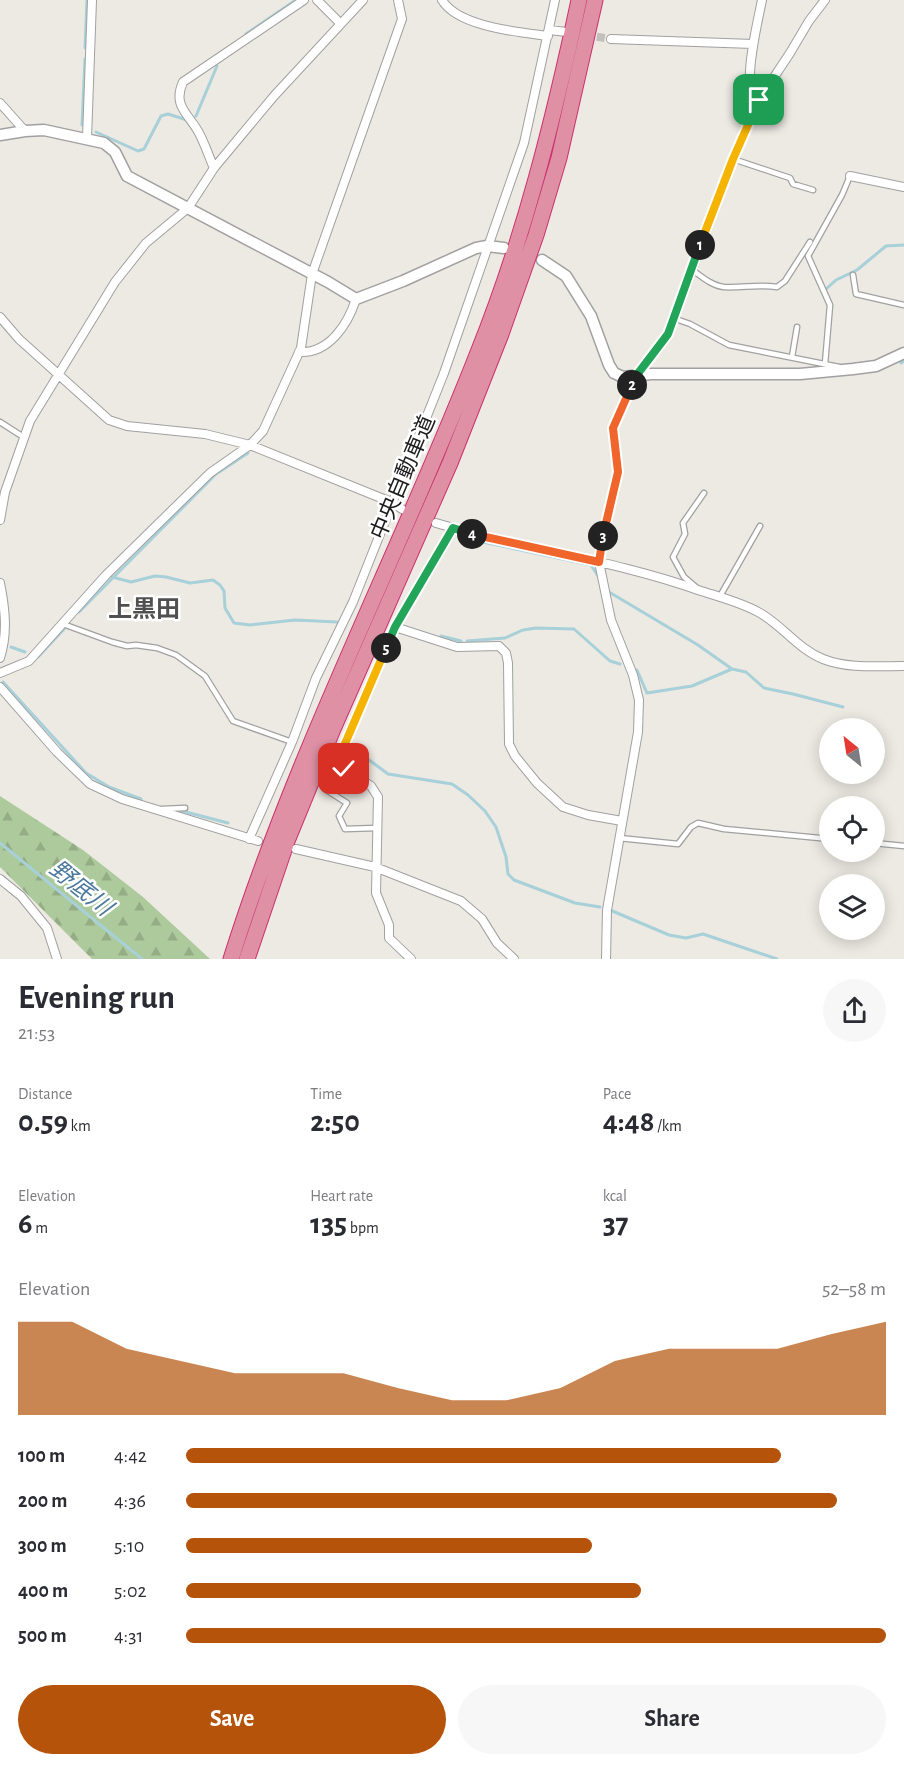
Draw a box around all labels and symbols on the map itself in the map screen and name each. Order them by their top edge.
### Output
pin [733,74,784,125]
pin: 1 [685,230,715,260]
pin: 2 [617,370,647,400]
street label: 中央自動車道 [366,412,439,542]
pin: 4 [457,519,487,549]
pin: 3 [588,521,618,551]
district label: 上黒田 [108,597,180,622]
pin: 5 [371,633,401,663]
north arrow [819,718,885,784]
pin [318,743,369,794]
water label: 野底川 [45,855,119,923]

